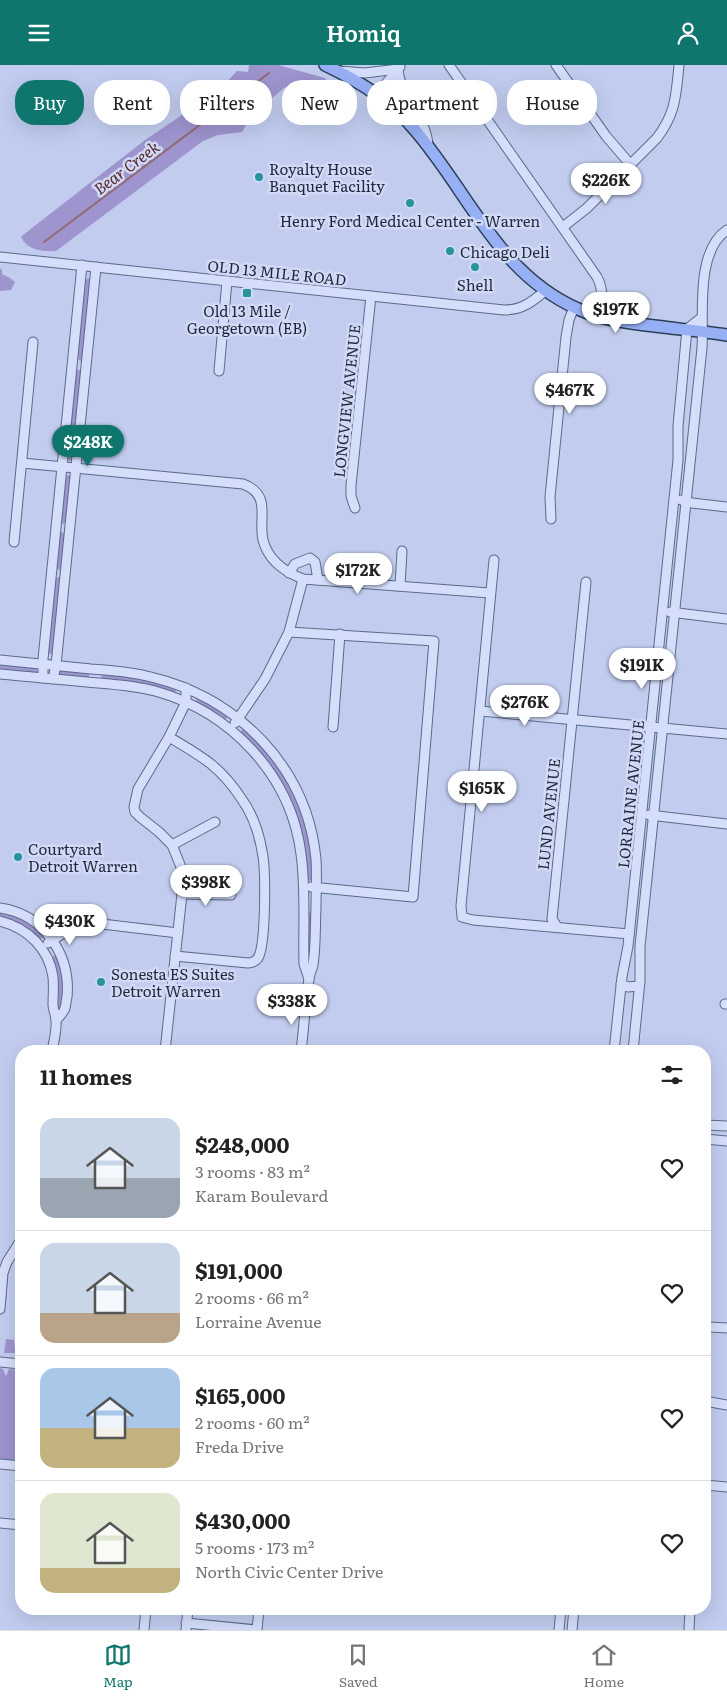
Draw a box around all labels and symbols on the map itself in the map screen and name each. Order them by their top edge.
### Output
water label: Bear Creek [88,134,164,200]
place label: Royalty House Banquet Facility [269,157,385,197]
pin: $226K [571,163,641,205]
marker: Royalty House Banquet Facility [253,171,265,183]
marker: Henry Ford Medical Center - Warren [404,197,416,209]
place label: Henry Ford Medical Center - Warren [280,209,540,232]
place label: Chicago Deli [460,240,550,263]
marker: Chicago Deli [444,245,456,257]
street label: OLD 13 MILE ROAD [206,253,348,291]
marker: Shell [469,261,481,273]
place label: Shell [457,273,493,296]
marker: Old 13 Mile / Georgetown (EB) [241,287,253,299]
pin: $197K [581,291,651,334]
place label: Old 13 Mile / Georgetown (EB) [187,299,307,339]
street label: LONGVIEW AVENUE [327,323,365,479]
pin: $467K [535,373,605,415]
pin: $248K [53,425,123,467]
pin: $172K [323,553,393,595]
pin: $191K [607,647,677,690]
pin: $276K [490,685,560,727]
street label: LORRAINE AVENUE [611,719,649,869]
street label: LUND AVENUE [531,757,565,871]
pin: $165K [447,771,517,813]
place label: Courtyard Detroit Warren [28,837,138,877]
marker: Courtyard Detroit Warren [12,851,24,863]
pin: $398K [171,865,241,907]
pin: $430K [35,903,105,946]
place label: Sonesta ES Suites Detroit Warren [111,962,235,1002]
marker: Sonesta ES Suites Detroit Warren [95,976,107,988]
pin: $338K [257,983,327,1026]

